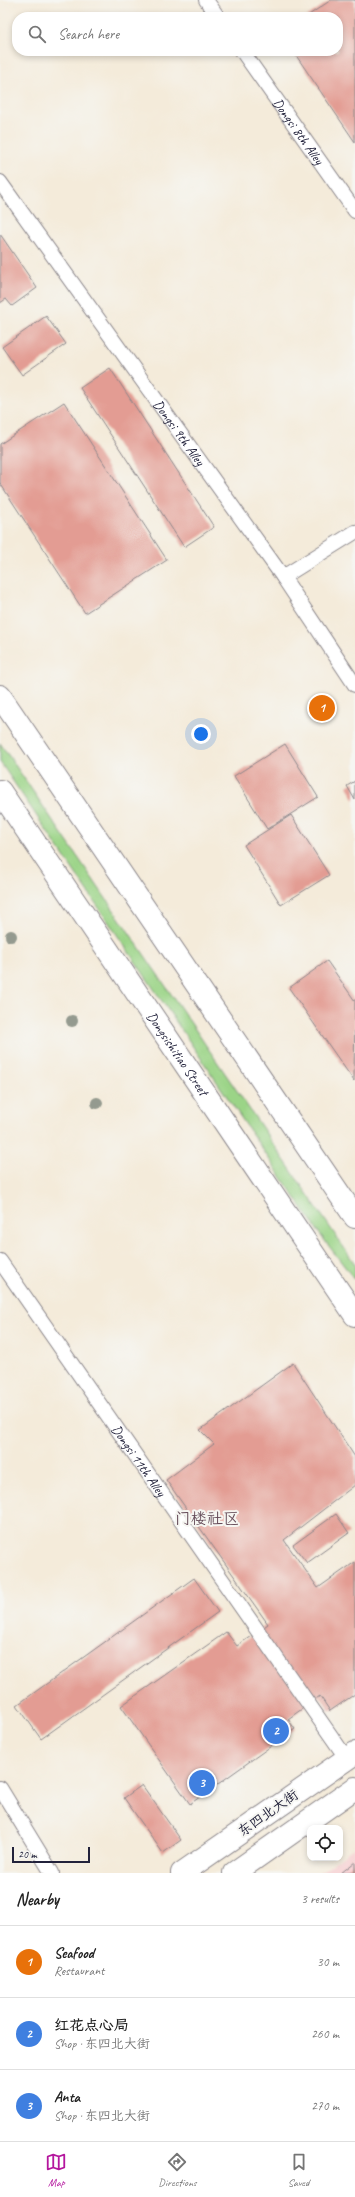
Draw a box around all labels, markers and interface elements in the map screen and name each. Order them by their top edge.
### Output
search box [12,12,343,56]
icon: search [26,23,48,45]
text: Search here [58,25,119,44]
street label: Dongsi 8th Alley [269,95,328,168]
street label: Dongsi 9th Alley [150,396,209,470]
pin: 1 [309,693,335,723]
your location [191,724,211,744]
street label: Dongsishitiao Street [143,1008,213,1100]
street label: Dongsi 11th Alley [108,1421,170,1500]
district label: 门楼社区 [175,1509,239,1529]
pin: 2 [263,1716,289,1746]
pin: 3 [189,1768,215,1798]
street label: 东四北大街 [234,1786,302,1840]
map controls [307,1825,343,1861]
button: locate [307,1825,343,1861]
scale bar [12,1845,90,1864]
text: 20 m [18,1847,37,1861]
text: Nearby [16,1889,59,1910]
text: 3 results [301,1891,339,1907]
text: Seafood [54,1944,94,1963]
text: 1 [26,1954,32,1970]
text: 30 m [317,1954,339,1970]
text: Restaurant [54,1963,104,1979]
text: 红花点心局 [54,2016,129,2035]
text: 2 [26,2026,32,2042]
text: 260 m [311,2026,339,2042]
text: Shop · 东四北大街 [54,2036,150,2052]
text: Anta [54,2088,80,2107]
text: 3 [26,2098,32,2114]
text: 270 m [311,2098,339,2114]
text: Shop · 东四北大街 [54,2108,150,2124]
tab: Map [45,2151,67,2189]
tab: Directions [158,2151,197,2189]
tab: Saved [288,2151,310,2189]

